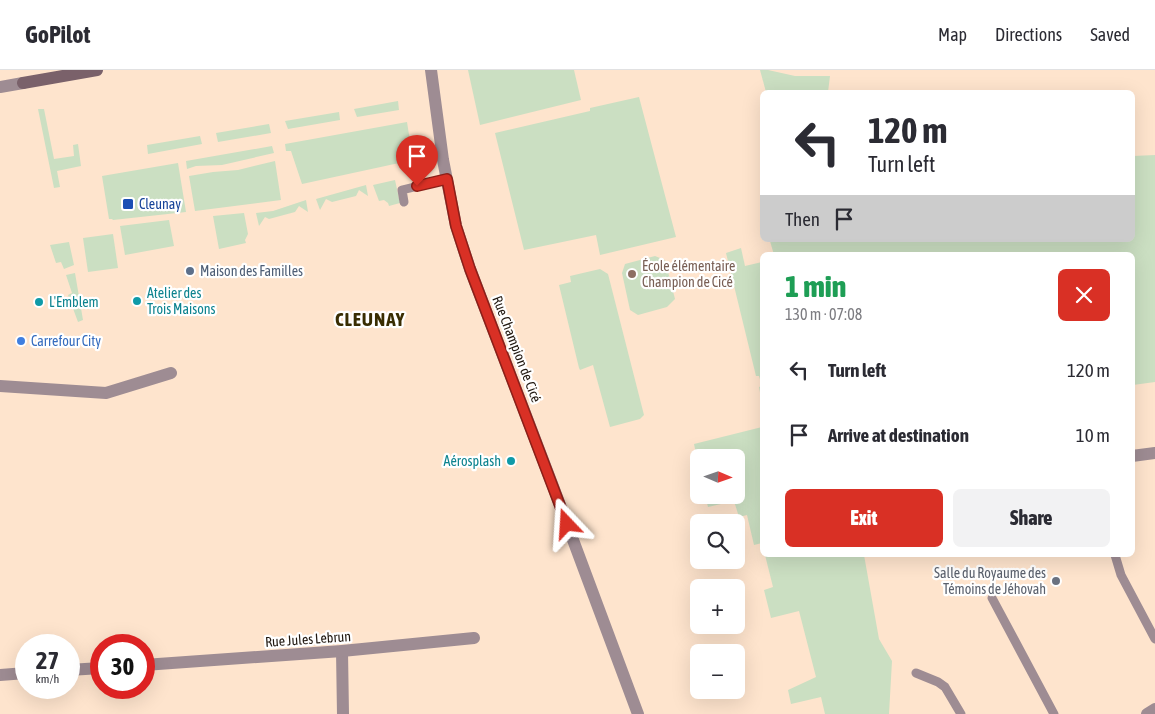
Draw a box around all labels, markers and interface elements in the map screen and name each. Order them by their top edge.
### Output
text: GoPilot [25,21,90,48]
text: Map [938,24,967,45]
text: Directions [995,24,1062,45]
text: Saved [1090,24,1130,45]
icon: left [785,110,850,175]
text: 120 m [868,110,947,150]
pin [396,135,438,186]
icon: arrive [403,142,431,170]
text: Turn left [868,151,935,177]
place label: Cleunay [139,196,181,212]
marker: Cleunay [121,197,135,211]
icon: arrive [830,205,858,233]
text: Then [785,208,820,230]
place label: École élémentaire Champion de Cicé [642,258,735,290]
place label: Maison des Familles [200,263,303,279]
marker: Maison des Familles [184,265,196,277]
marker: École élémentaire Champion de Cicé [626,268,638,280]
text: 1 min [785,269,846,303]
button: close [1058,269,1110,321]
place label: Atelier des Trois Maisons [147,285,216,317]
street label: Rue Champion de Cicé [489,293,545,405]
place label: L'Emblem [49,294,99,310]
marker: Atelier des Trois Maisons [131,295,143,307]
marker: L'Emblem [33,296,45,308]
text: 130 m · 07:08 [785,305,862,323]
district label: CLEUNAY [335,308,405,330]
place label: Carrefour City [31,333,101,349]
marker: Carrefour City [15,335,27,347]
icon: left [785,356,813,384]
text: Turn left [828,359,886,381]
text: 120 m [1067,359,1110,381]
icon: arrive [785,421,813,449]
text: Arrive at destination [828,424,969,446]
text: 10 m [1076,424,1110,446]
north arrow [690,449,745,504]
map controls [690,449,745,699]
place label: Aérosplash [444,453,501,469]
marker: Aérosplash [505,455,517,467]
button: Exit [785,489,943,547]
button: Share [953,489,1110,547]
position arrow [540,497,592,549]
button: search [690,514,745,569]
place label: Salle du Royaume des Témoins de Jéhovah [934,565,1046,597]
marker: Salle du Royaume des Témoins de Jéhovah [1050,575,1062,587]
button: + [690,579,745,634]
street label: Rue Jules Lebrun [264,628,352,650]
speed limit sign: 30 [90,634,155,699]
button: − [690,644,745,699]
text: 27 [36,646,59,674]
text: km/h [36,672,59,686]

